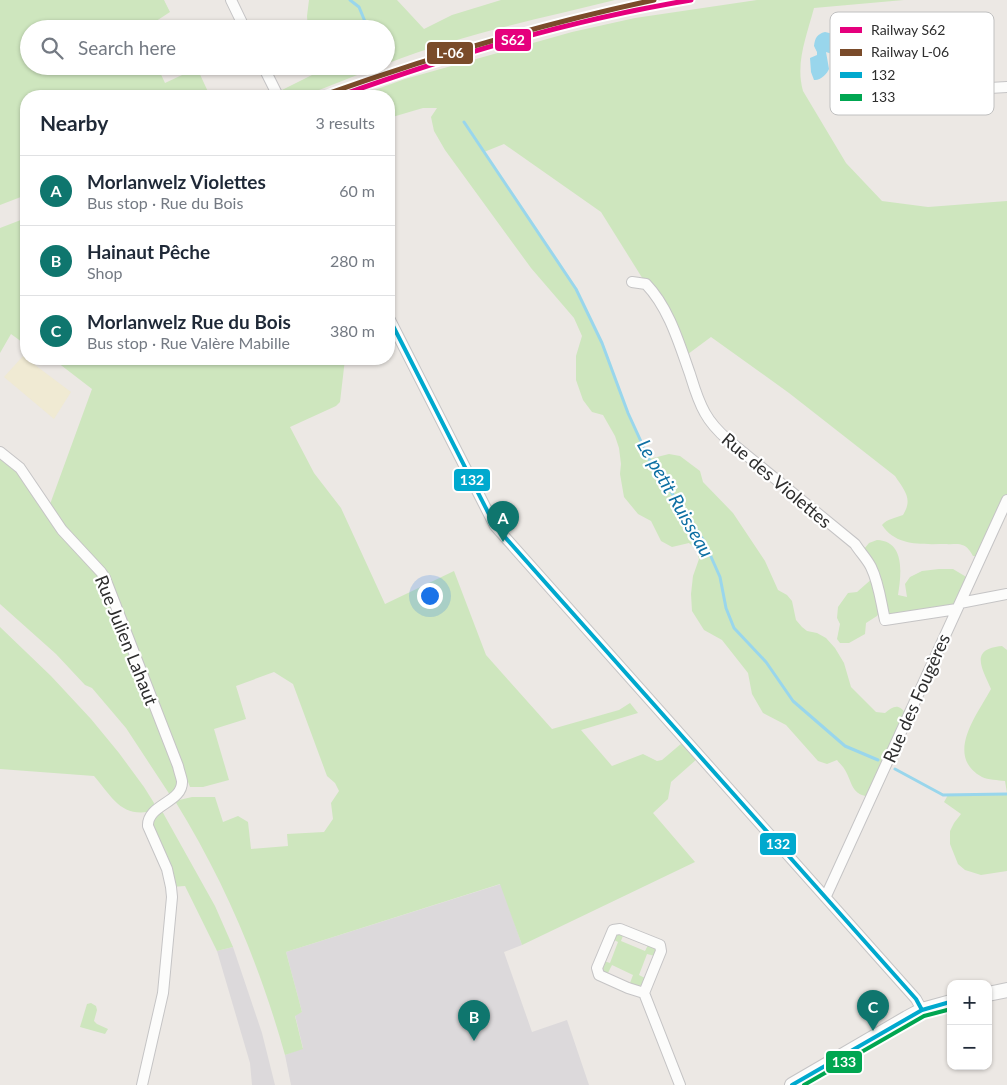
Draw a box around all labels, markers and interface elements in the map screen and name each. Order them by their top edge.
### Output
legend [830,12,994,115]
search box [20,20,395,75]
text: Railway S62 [871,21,945,38]
line badge: S62 [494,28,532,52]
text: S62 [501,31,525,48]
icon: search [38,34,66,62]
text: Search here [78,36,176,59]
line badge: L-06 [426,41,474,65]
text: Railway L-06 [871,43,949,60]
text: L-06 [436,44,464,61]
text: 132 [871,66,895,83]
text: 133 [871,88,895,105]
text: Nearby [40,110,108,135]
text: 3 results [315,113,375,132]
text: Morlanwelz Violettes [87,170,266,193]
text: A [50,181,62,200]
text: 60 m [339,181,375,200]
text: Bus stop · Rue du Bois [87,193,243,212]
text: Hainaut Pêche [87,240,210,263]
text: B [51,251,61,270]
text: 280 m [330,251,375,270]
text: Shop [87,263,123,282]
text: Morlanwelz Rue du Bois [87,310,291,333]
text: C [51,321,61,340]
text: 380 m [330,321,375,340]
text: Bus stop · Rue Valère Mabille [87,333,290,352]
street label: Rue des Violettes [718,428,836,532]
water label: Le petit Ruisseau [633,435,719,561]
line badge: 132 [453,468,491,492]
text: 132 [460,471,484,488]
pin: A [487,501,519,542]
street label: Rue Julien Lahaut [91,572,163,709]
your location [417,583,443,609]
street label: Rue des Fougères [878,630,954,766]
line badge: 132 [759,832,797,856]
text: 132 [766,835,790,852]
map controls [947,980,992,1070]
button: + [947,980,992,1025]
pin: C [857,990,889,1031]
pin: B [458,1000,490,1041]
button: − [947,1025,992,1070]
line badge: 133 [825,1050,863,1074]
text: 133 [832,1053,856,1070]

